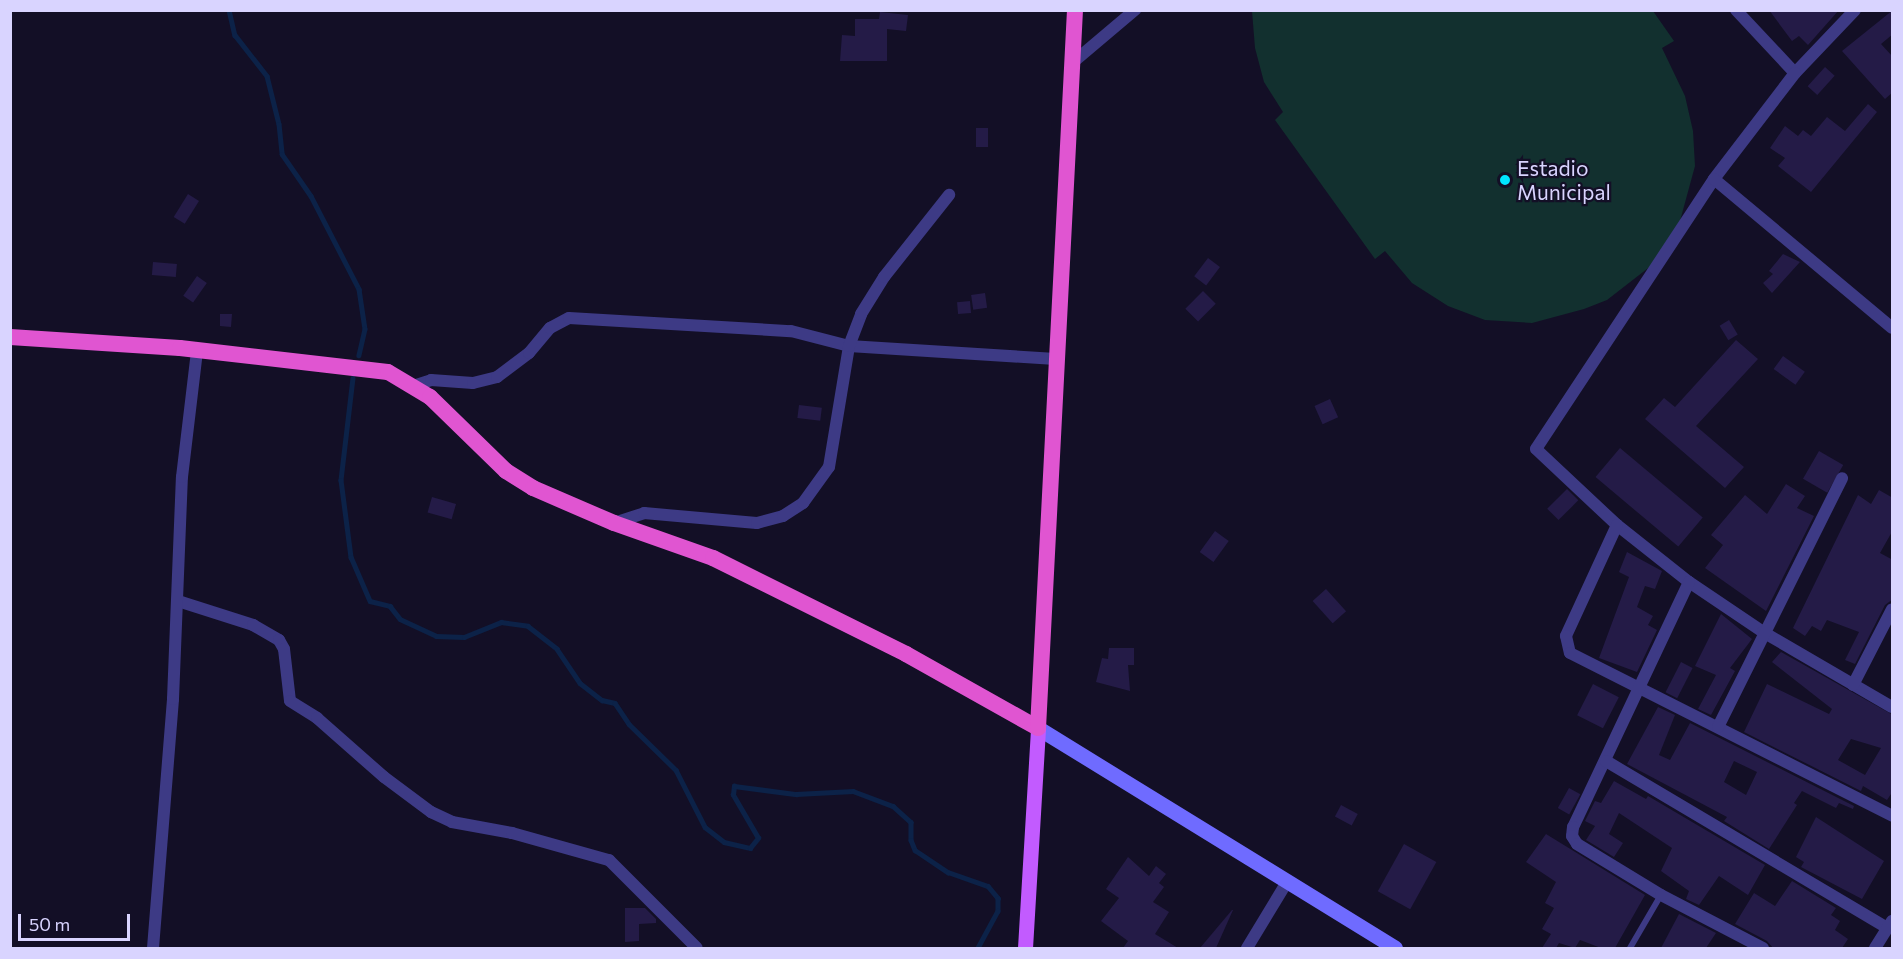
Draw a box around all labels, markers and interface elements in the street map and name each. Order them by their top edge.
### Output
place label: Estadio Municipal [1517,155,1611,205]
marker: Estadio Municipal [1498,173,1512,187]
scale bar [21,902,134,940]
text: 50 m [29,913,70,935]

